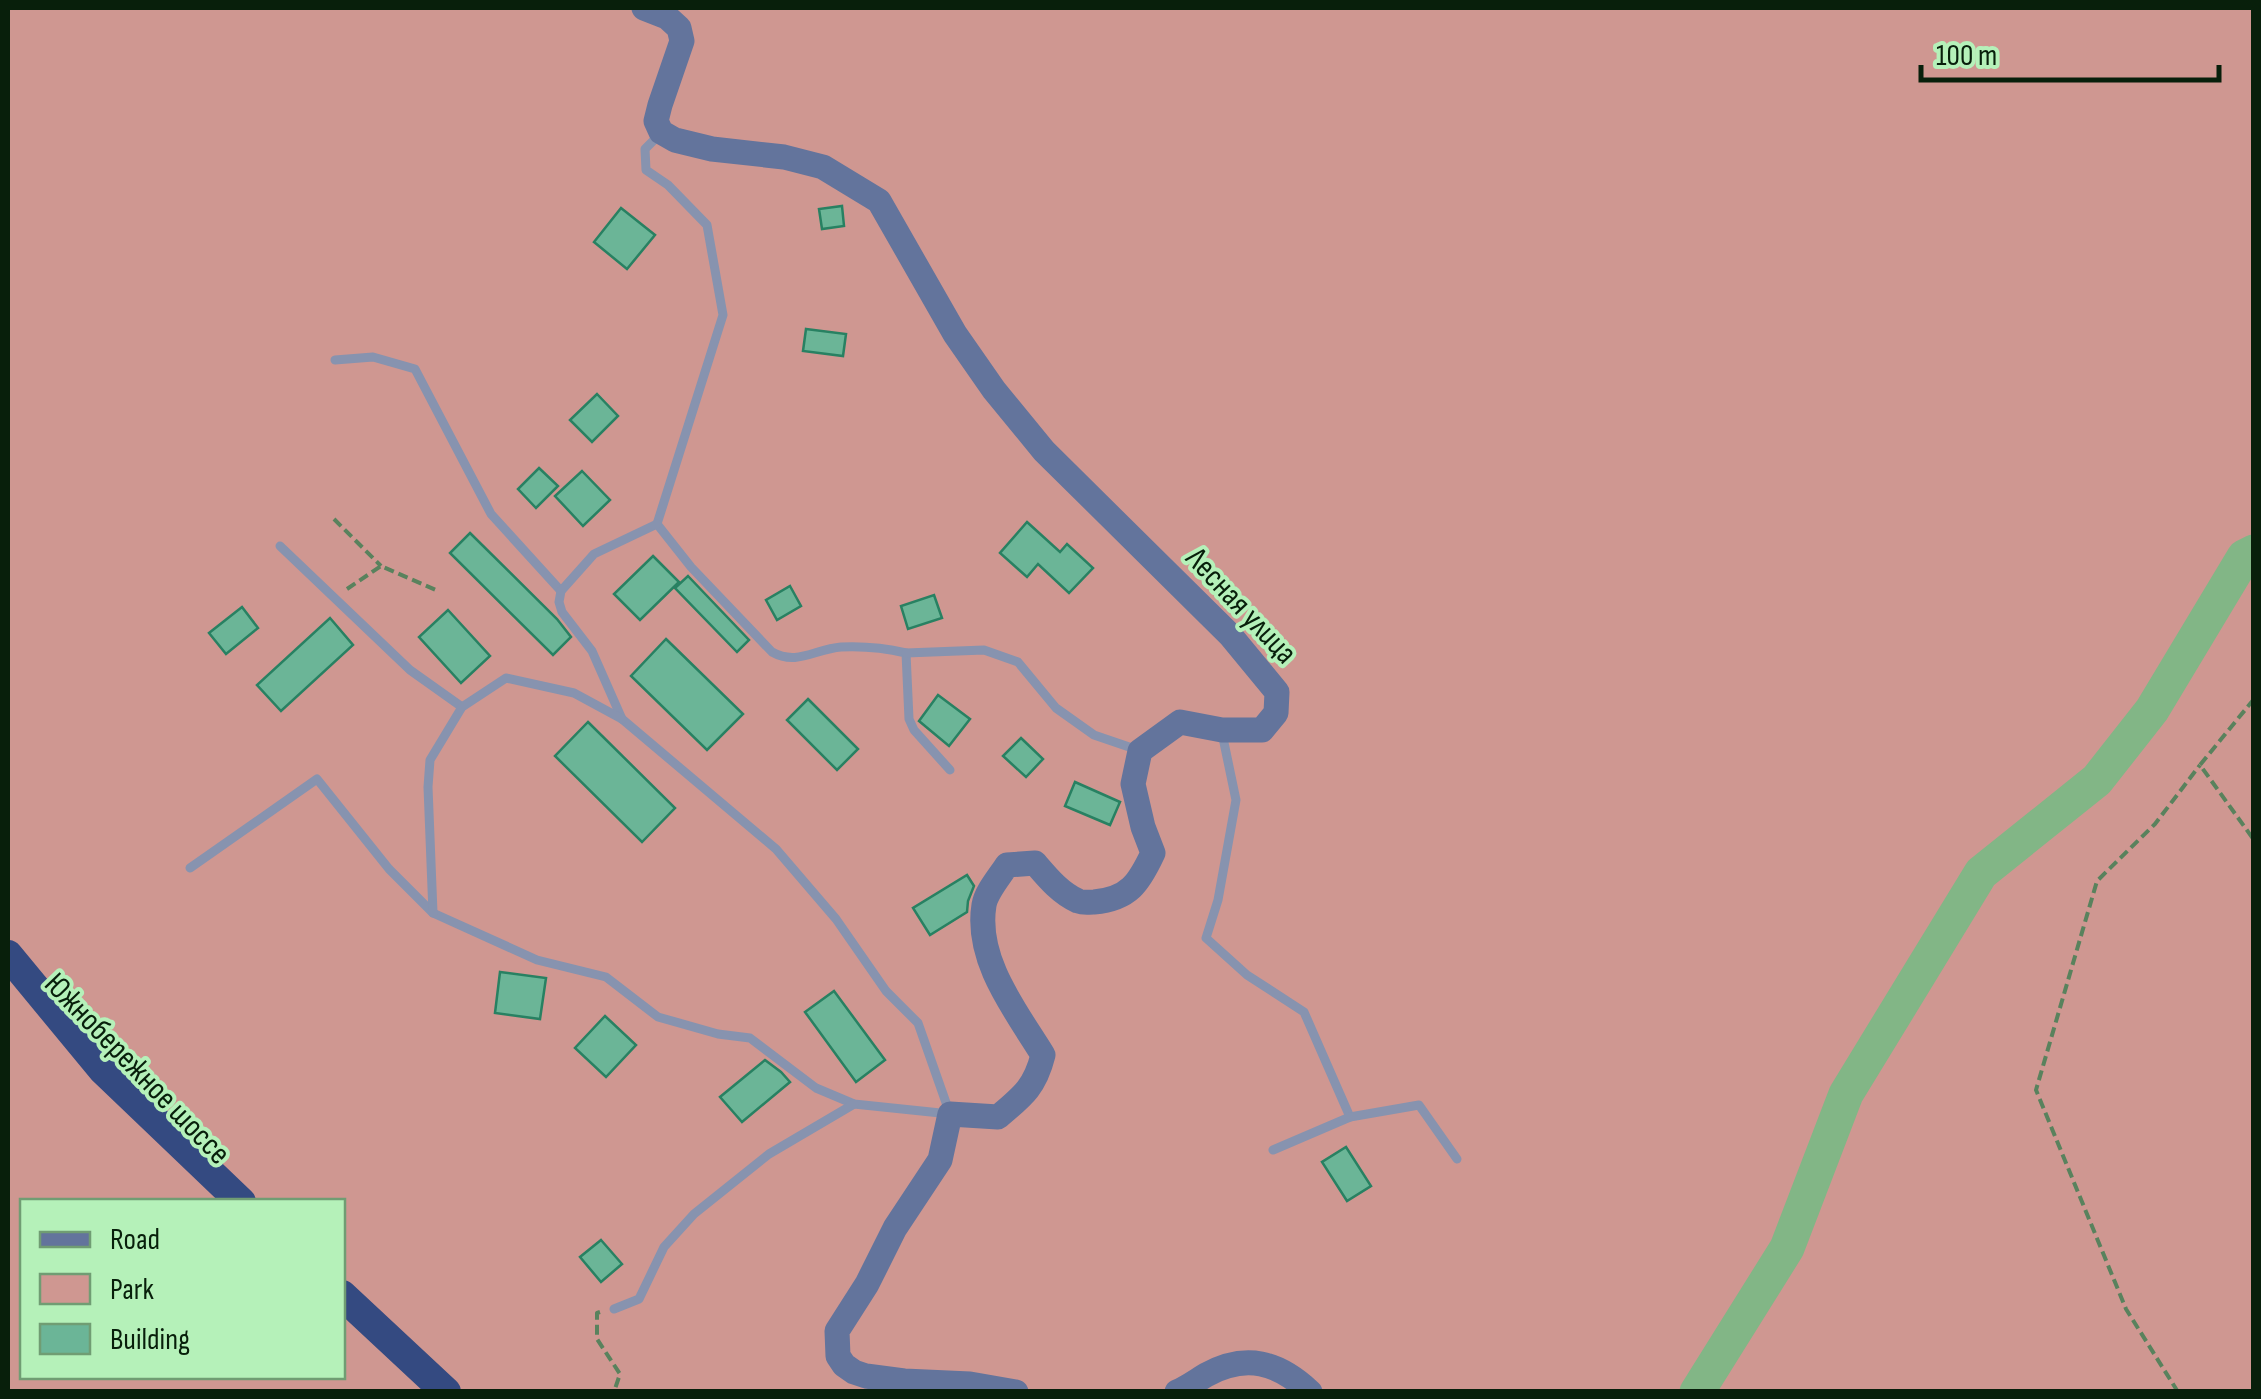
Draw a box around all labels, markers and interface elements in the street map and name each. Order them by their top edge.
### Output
scale bar [1921,20,2218,82]
text: 100 m [1936,38,1997,74]
street label: Лесная улица [1177,539,1305,672]
street label: Южнобережное шоссе [36,965,238,1173]
legend [20,1199,345,1379]
text: Road [110,1222,160,1258]
text: Park [110,1272,154,1308]
text: Building [110,1322,190,1358]

